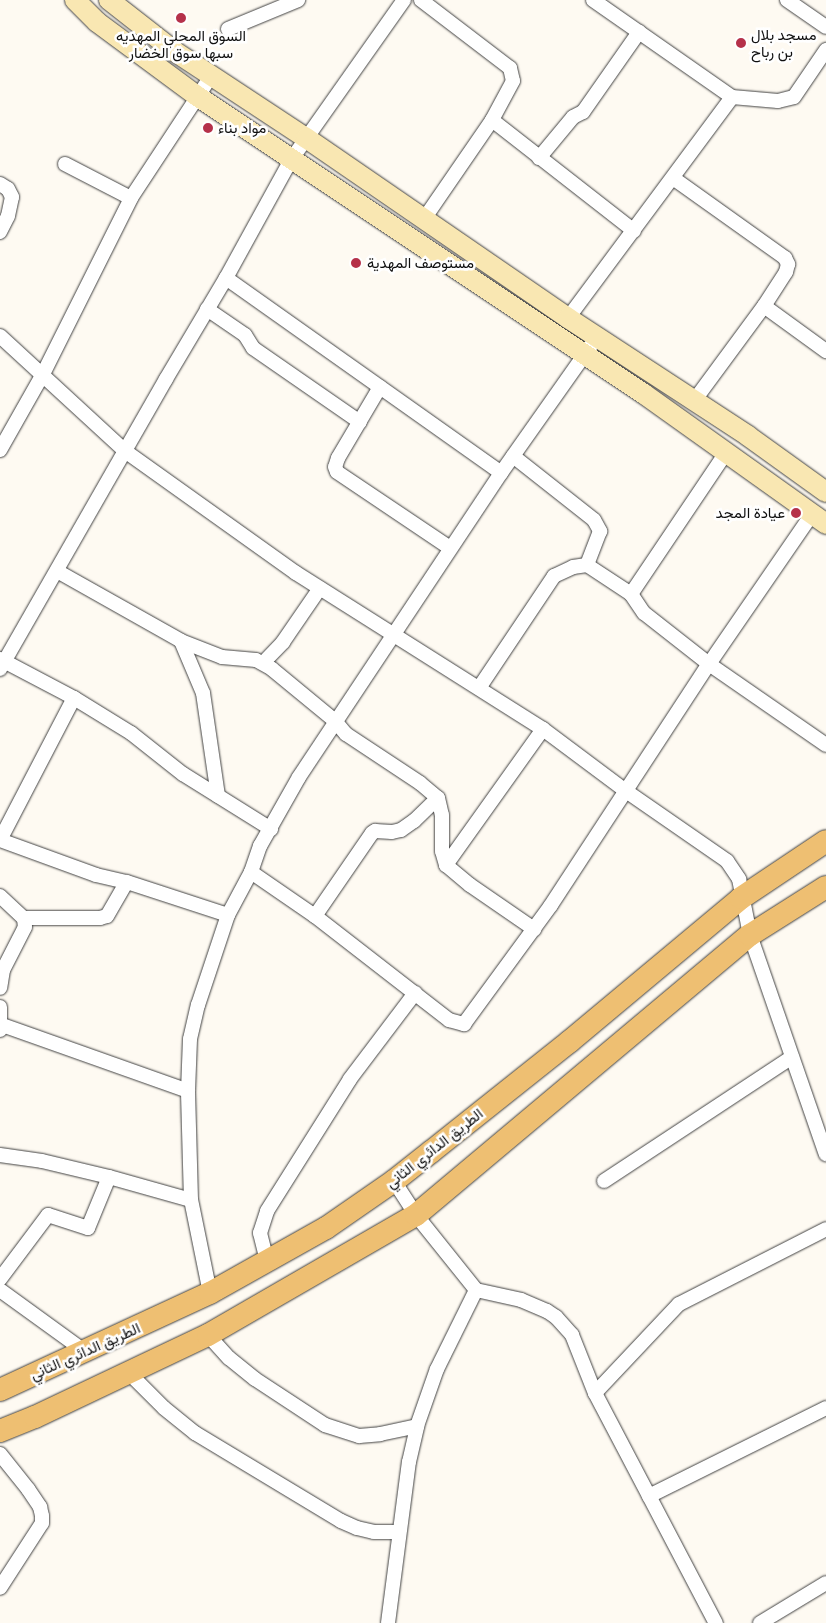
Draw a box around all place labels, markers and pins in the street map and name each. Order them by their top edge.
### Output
marker: السوق المحلي المهديه سبها سوق الخضار [175,12,187,24]
place label: مسجد بلال بن رباح [751,25,816,60]
place label: السوق المحلي المهديه سبها سوق الخضار [116,26,246,61]
marker: مسجد بلال بن رباح [735,37,747,49]
place label: مواد بناء [218,119,266,137]
marker: مواد بناء [202,122,214,134]
place label: مستوصف المهدية [367,254,474,272]
marker: مستوصف المهدية [349,256,363,270]
place label: عيادة المجد [716,504,785,522]
marker: عيادة المجد [789,506,803,520]

